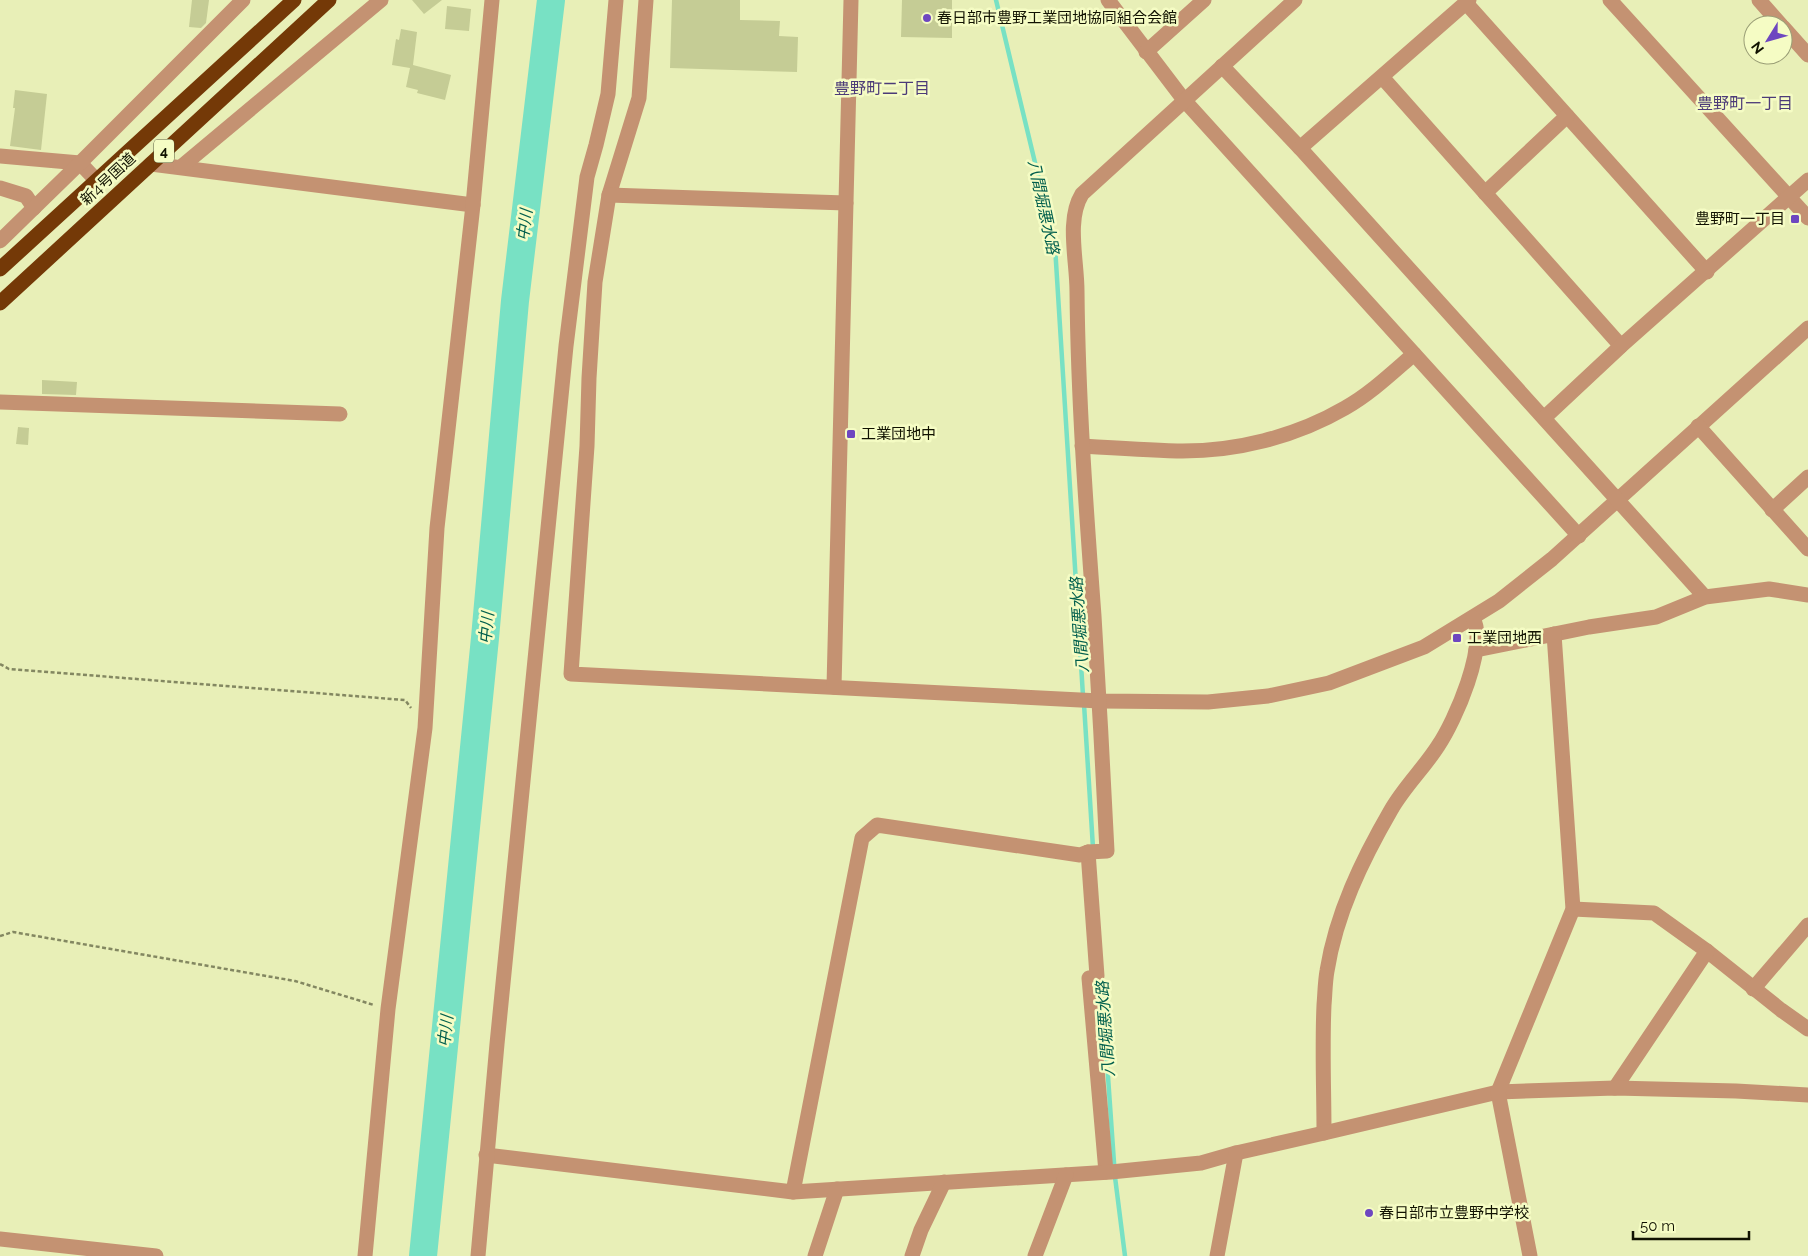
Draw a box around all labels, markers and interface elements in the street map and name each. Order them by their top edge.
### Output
place label: 春日部市豊野工業団地協同組合会館 [937,9,1177,27]
marker: 春日部市豊野工業団地協同組合会館 [921,12,933,24]
north arrow [1743,15,1793,65]
text: N [1748,39,1767,57]
district label: 豊野町二丁目 [834,79,930,98]
district label: 豊野町一丁目 [1697,94,1793,113]
road number: 4 [154,140,174,162]
street label: 新4号国道 [77,149,139,209]
water label: 八間堀悪水路 [1024,158,1063,258]
water label: 中川 [513,206,536,242]
place label: 豊野町一丁目 [1695,210,1785,228]
marker: 豊野町一丁目 [1789,213,1801,225]
place label: 工業団地中 [861,425,936,443]
marker: 工業団地中 [845,428,857,440]
water label: 八間堀悪水路 [1067,574,1092,674]
water label: 中川 [476,609,498,645]
place label: 工業団地西 [1467,629,1542,647]
marker: 工業団地西 [1451,632,1463,644]
water label: 八間堀悪水路 [1093,978,1118,1078]
water label: 中川 [434,1012,457,1048]
place label: 春日部市立豊野中学校 [1379,1204,1529,1222]
marker: 春日部市立豊野中学校 [1363,1207,1375,1219]
scale bar [1633,1208,1749,1240]
text: 50 m [1640,1217,1675,1235]

